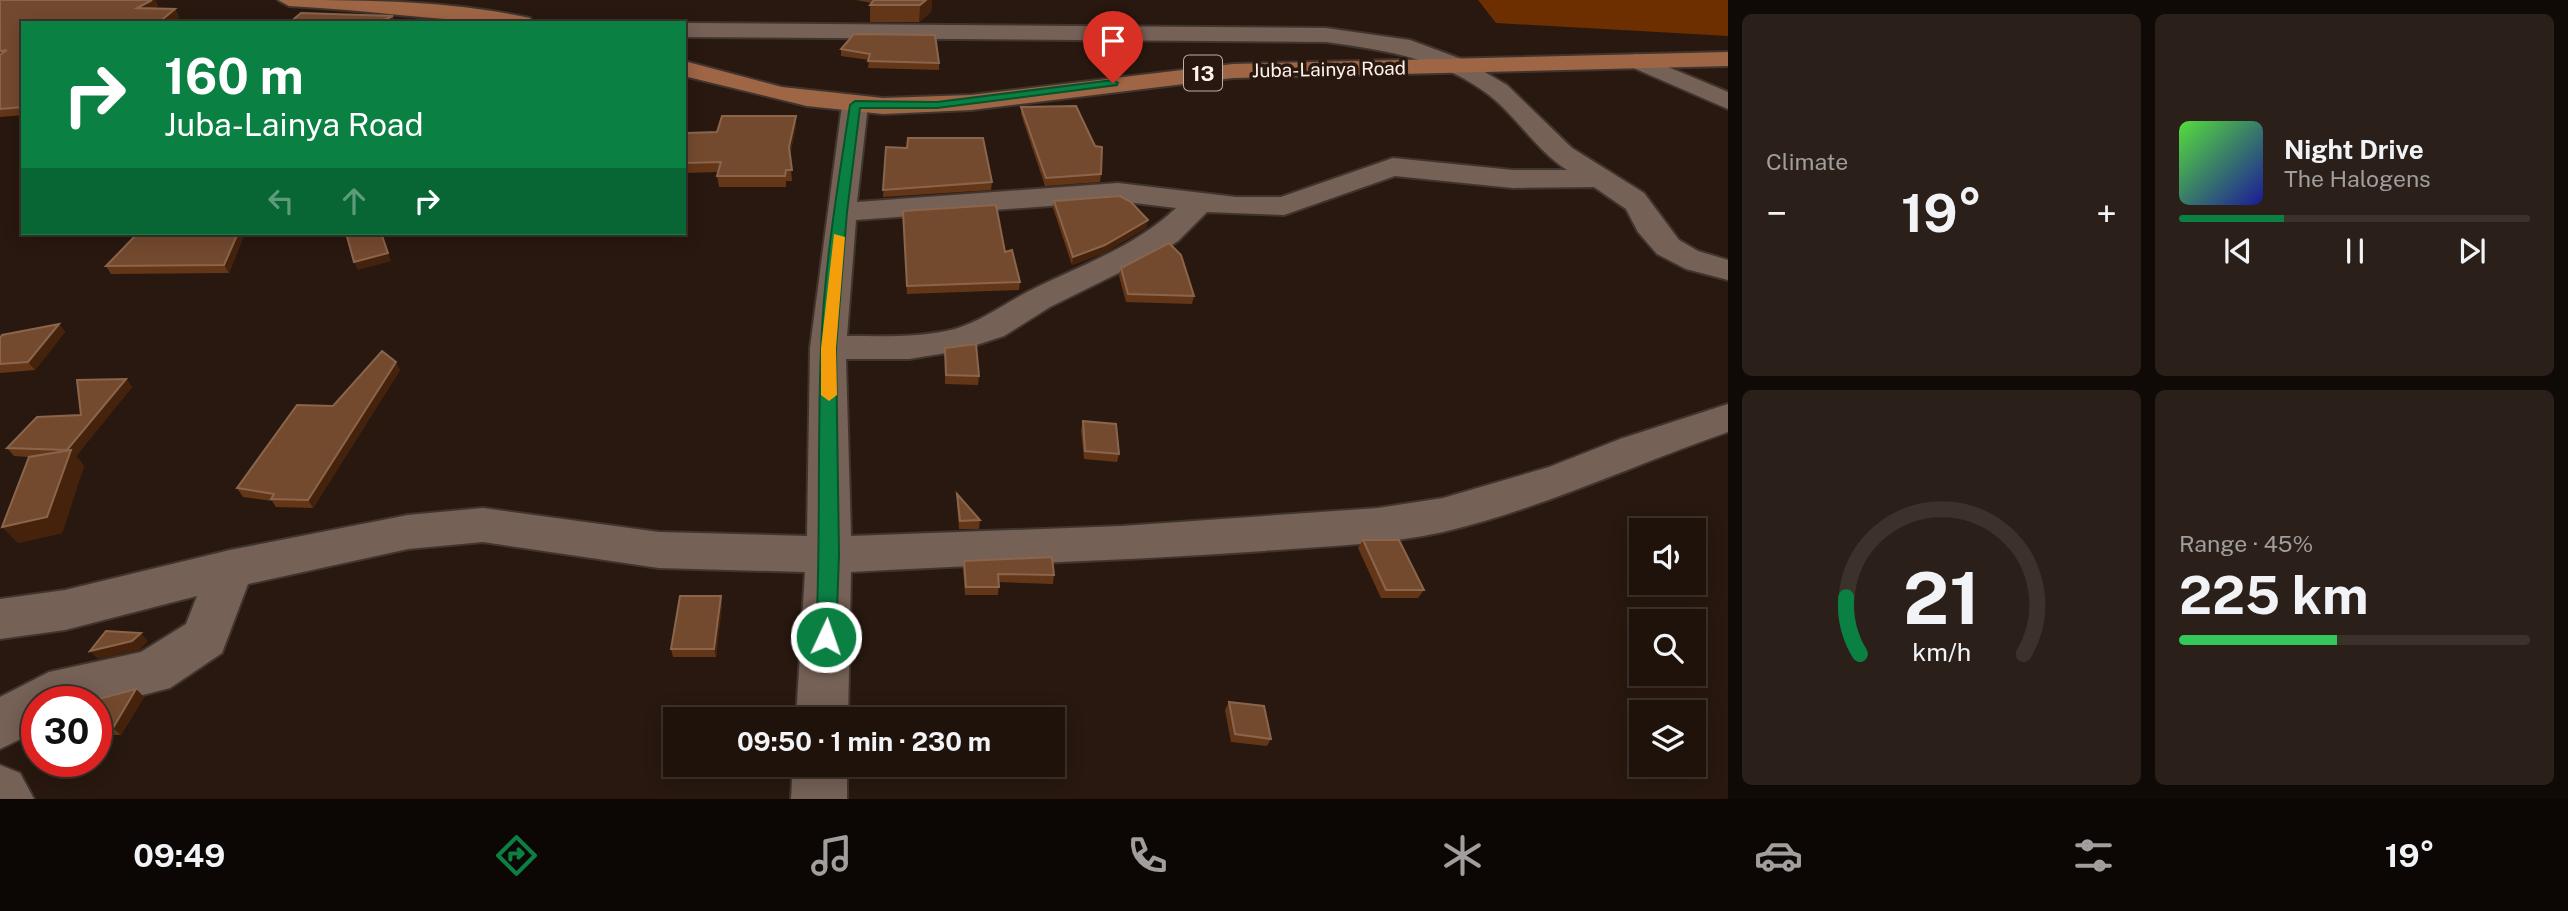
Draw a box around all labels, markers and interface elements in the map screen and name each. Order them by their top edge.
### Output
pin [1083,11,1143,83]
icon: arrive [1094,22,1132,60]
text: 160 m [164,47,304,105]
icon: right [49,49,140,140]
road number: 13 [1184,56,1222,90]
street label: Juba-Lainya Road [1252,57,1406,81]
text: Juba-Lainya Road [164,106,424,143]
text: Night Drive [2284,134,2424,165]
text: Climate [1766,148,1848,175]
text: The Halogens [2284,165,2431,192]
icon: left [262,182,300,220]
icon: ahead [335,182,373,220]
icon: right [408,182,446,220]
text: 19° [1901,183,1982,244]
text: − [1766,191,1787,236]
text: + [2096,191,2117,236]
icon: previous [2219,232,2257,270]
icon: pause [2336,232,2374,270]
icon: next [2453,232,2491,270]
map controls [1629,518,1706,777]
button: sound [1629,518,1706,595]
text: Range · 45% [2179,530,2313,557]
text: 21 [1903,555,1980,640]
text: 225 km [2179,565,2369,626]
position arrow [789,600,863,674]
button: search [1629,609,1706,686]
text: km/h [1912,636,1971,666]
speed limit sign: 30 [21,686,112,777]
button: layers [1629,700,1706,777]
text: 09:50 · 1 min · 230 m [737,726,991,757]
icon: directions [492,831,541,880]
icon: music [807,831,856,880]
icon: phone [1123,831,1172,880]
icon: climate [1438,831,1487,880]
icon: car [1754,831,1803,880]
icon: filters [2069,831,2118,880]
text: 09:49 [133,837,225,874]
text: 19° [2385,837,2435,874]

